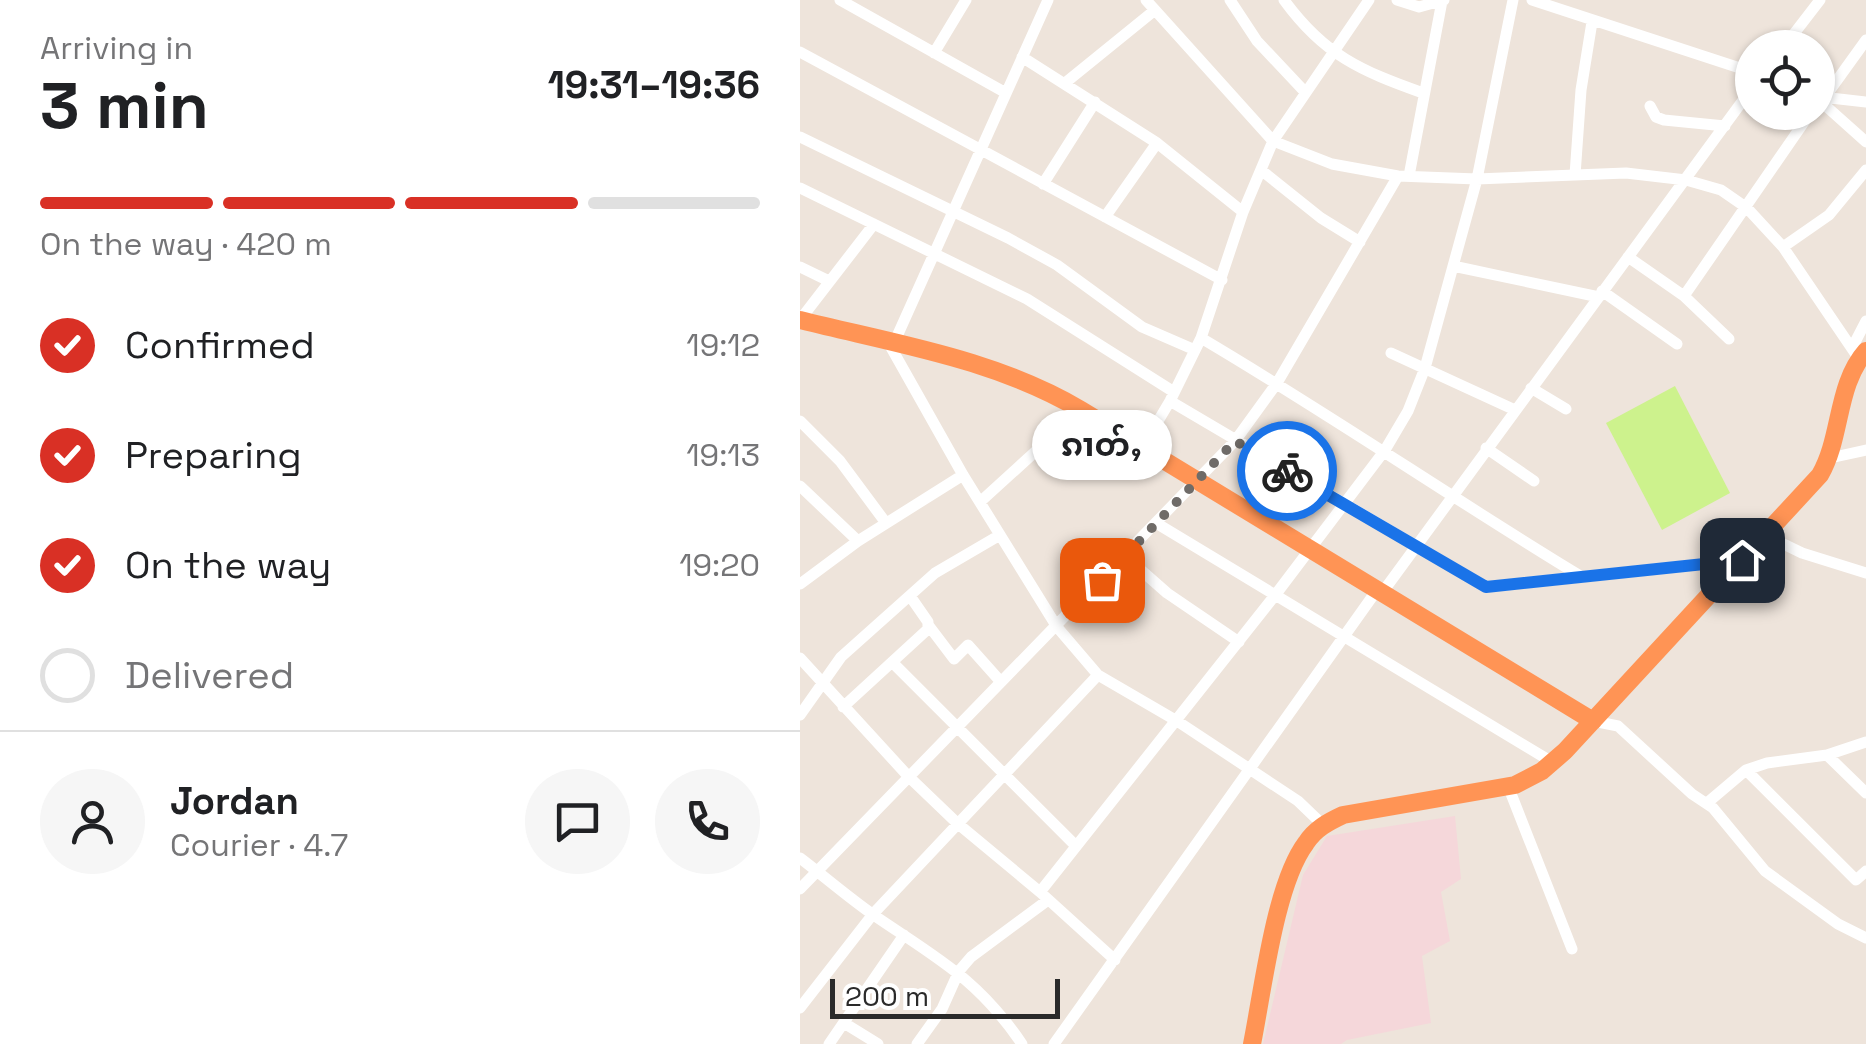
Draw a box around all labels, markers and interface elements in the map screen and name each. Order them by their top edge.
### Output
text: Arriving in [40,28,193,68]
map controls [1735,30,1835,130]
button: locate [1735,30,1835,130]
text: 19:31–19:36 [548,61,760,109]
text: 3 min [40,64,209,147]
text: On the way · 420 m [40,224,332,264]
icon: check [40,318,95,373]
text: Confirmed [125,321,315,369]
text: 19:12 [686,325,760,365]
callout: ၵၢတ်ႇ [1032,410,1172,480]
courier [1237,421,1337,521]
text: ၵၢတ်ႇ [1061,425,1143,465]
icon: check [40,428,95,483]
text: Preparing [125,431,302,479]
text: 19:13 [686,435,760,475]
icon: bike [1260,444,1315,499]
pin [1700,518,1785,603]
icon: home [1715,533,1770,588]
icon: check [40,538,95,593]
pin [1060,538,1145,623]
text: On the way [125,541,331,589]
text: 19:20 [679,545,760,585]
icon: bag [1075,553,1130,608]
text: Delivered [125,651,294,699]
button: person [40,769,145,874]
button: chat [525,769,630,874]
button: phone [655,769,760,874]
text: Jordan [170,777,299,825]
text: Courier · 4.7 [170,825,348,865]
scale bar [830,974,1060,1018]
text: 200 m [845,978,929,1014]

